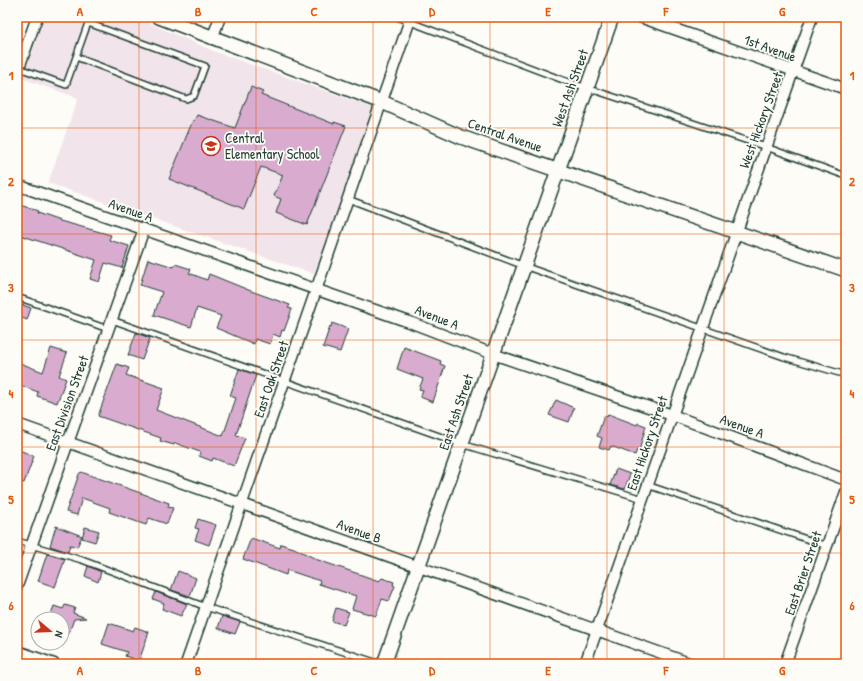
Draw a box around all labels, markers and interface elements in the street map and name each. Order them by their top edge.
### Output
text: A [77,2,84,20]
text: B [195,2,202,20]
text: C [310,2,318,20]
text: D [429,2,436,20]
text: E [545,2,551,20]
text: F [663,2,670,20]
text: G [779,2,786,20]
street label: 1st Avenue [742,29,799,66]
street label: West Ash Street [547,46,592,129]
text: 1 [9,66,14,84]
text: 1 [850,66,855,84]
street label: West Hickory Street [734,69,788,171]
street label: Central Avenue [465,113,545,156]
place label: Central Elementary School [225,128,320,164]
school or university icon: Central Elementary School [200,135,222,157]
text: 2 [8,172,15,190]
text: 2 [849,172,856,190]
street label: Avenue A [107,193,156,226]
text: 3 [8,278,14,296]
text: 3 [849,278,855,296]
street label: Avenue A [413,300,462,334]
street label: East Oak Street [249,338,293,420]
street label: East Division Street [41,352,93,453]
street label: East Ash Street [434,371,477,452]
text: 4 [9,384,14,402]
text: 4 [850,384,855,402]
street label: East Hickory Street [621,393,673,493]
street label: Avenue A [718,409,767,442]
text: 5 [8,490,14,508]
text: 5 [849,490,855,508]
street label: Avenue B [334,514,384,547]
street label: East Brier Street [779,528,826,617]
text: 6 [8,596,14,614]
text: 6 [849,596,855,614]
north arrow [30,611,70,651]
text: N [52,629,67,639]
text: A [77,661,84,679]
text: B [195,661,202,679]
text: C [310,661,318,679]
text: D [429,661,436,679]
text: E [545,661,551,679]
text: F [663,661,670,679]
text: G [779,661,786,679]

